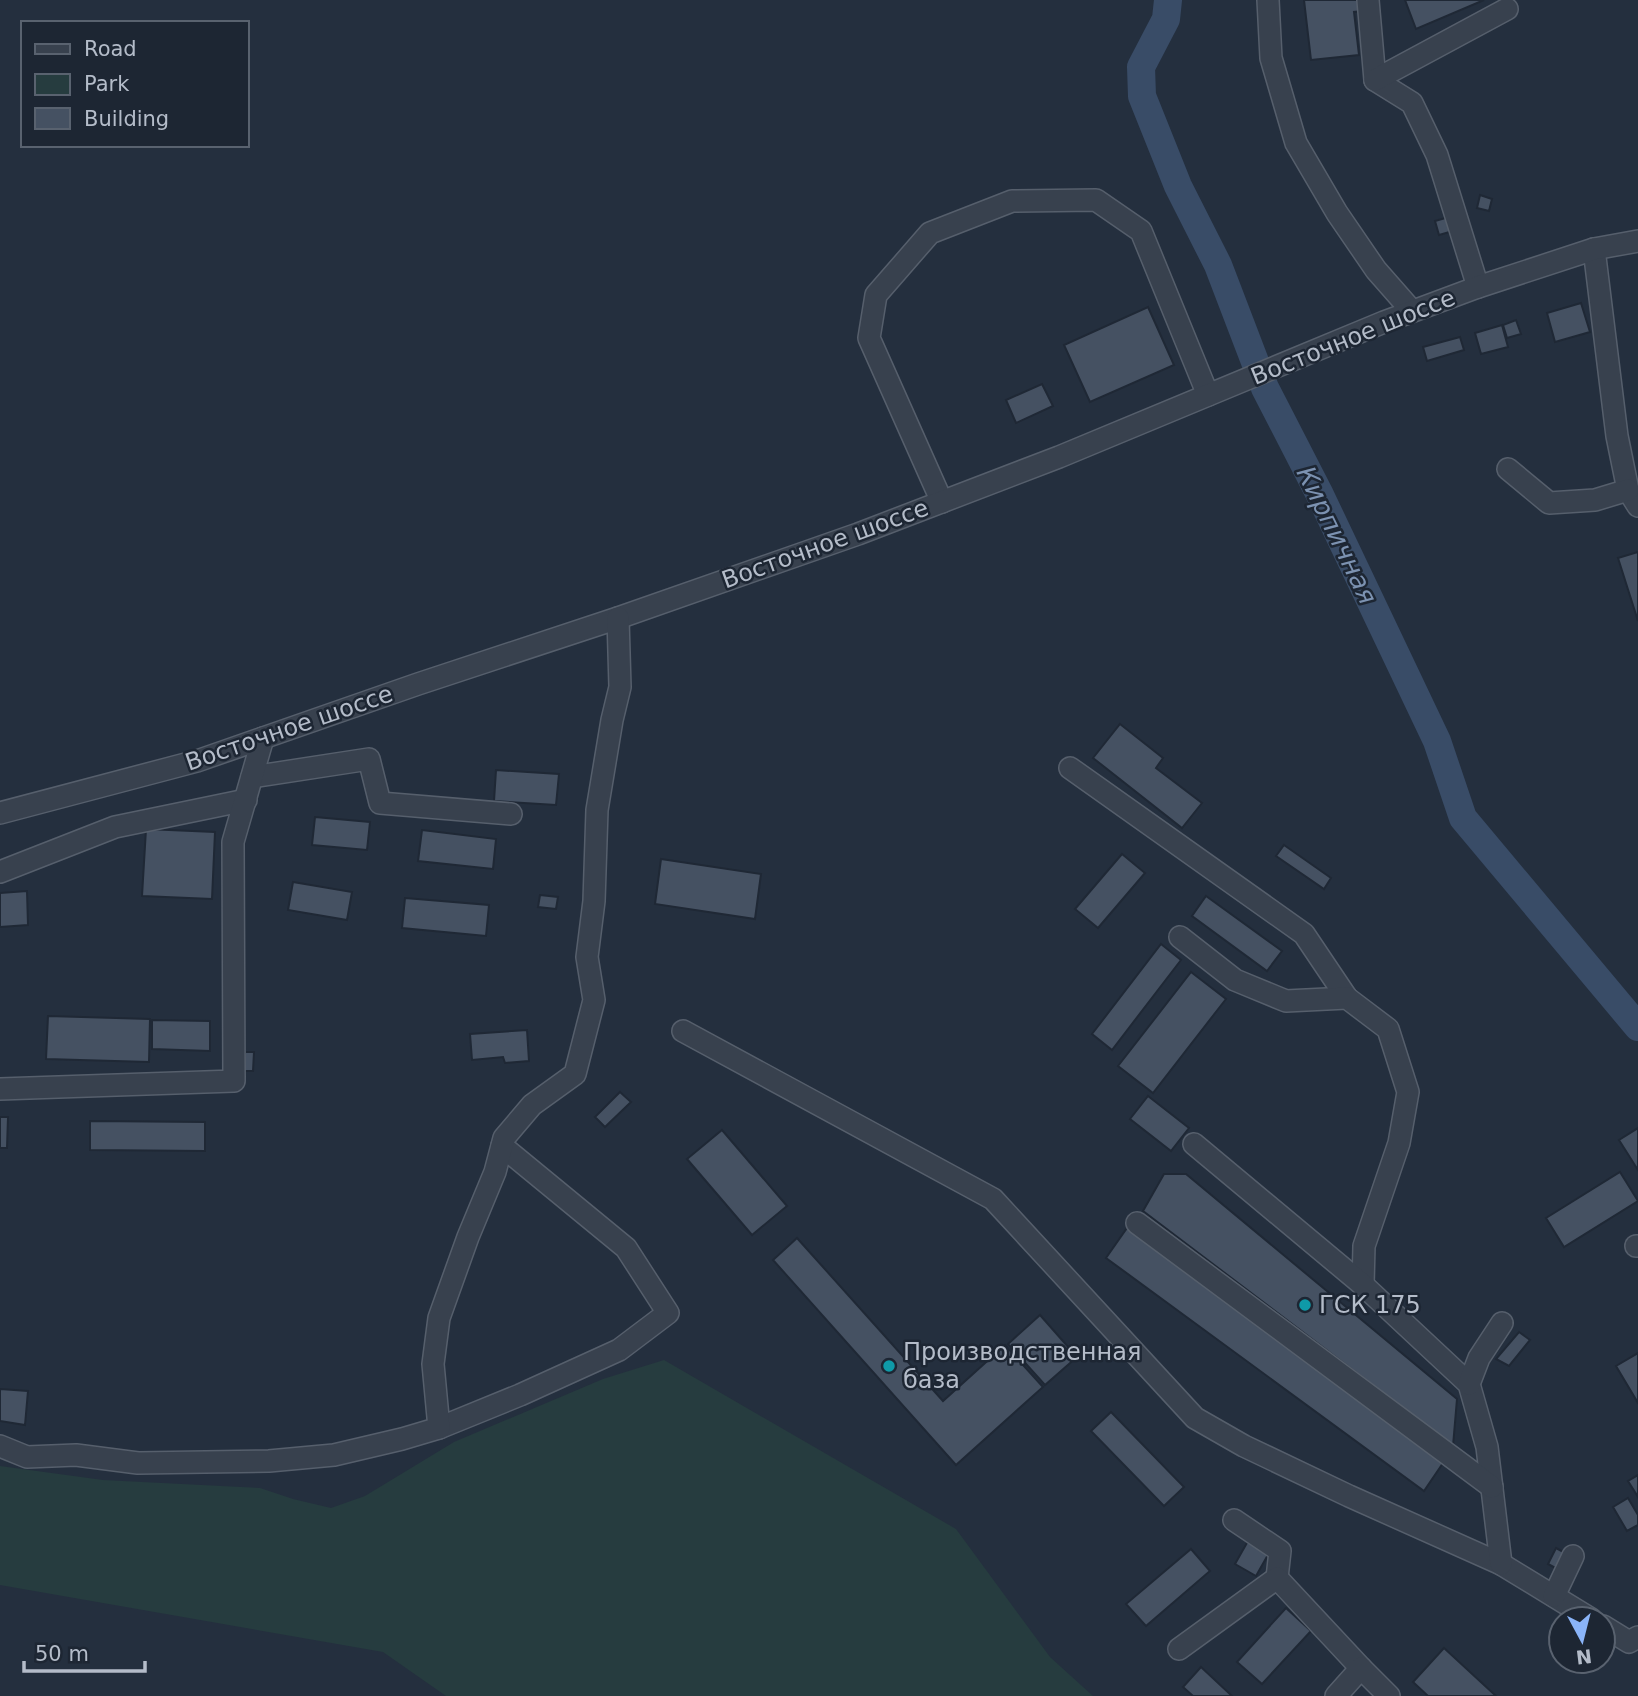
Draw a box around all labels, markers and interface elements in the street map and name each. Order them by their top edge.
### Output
legend [21,21,248,147]
text: Road [84,37,137,61]
text: Park [84,72,130,96]
text: Building [84,107,169,131]
street label: Восточное шоссе [1247,283,1459,391]
water label: Кирпичная [1291,461,1383,609]
street label: Восточное шоссе [718,494,932,594]
street label: Восточное шоссе [181,679,397,777]
place label: ГСК 175 [1319,1291,1421,1319]
marker: ГСК 175 [1297,1297,1313,1313]
place label: Производственная база [903,1338,1141,1394]
marker: Производственная база [881,1358,897,1374]
north arrow [1547,1605,1617,1675]
scale bar [24,1630,145,1674]
text: 50 m [35,1642,89,1666]
text: N [1575,1645,1593,1669]

